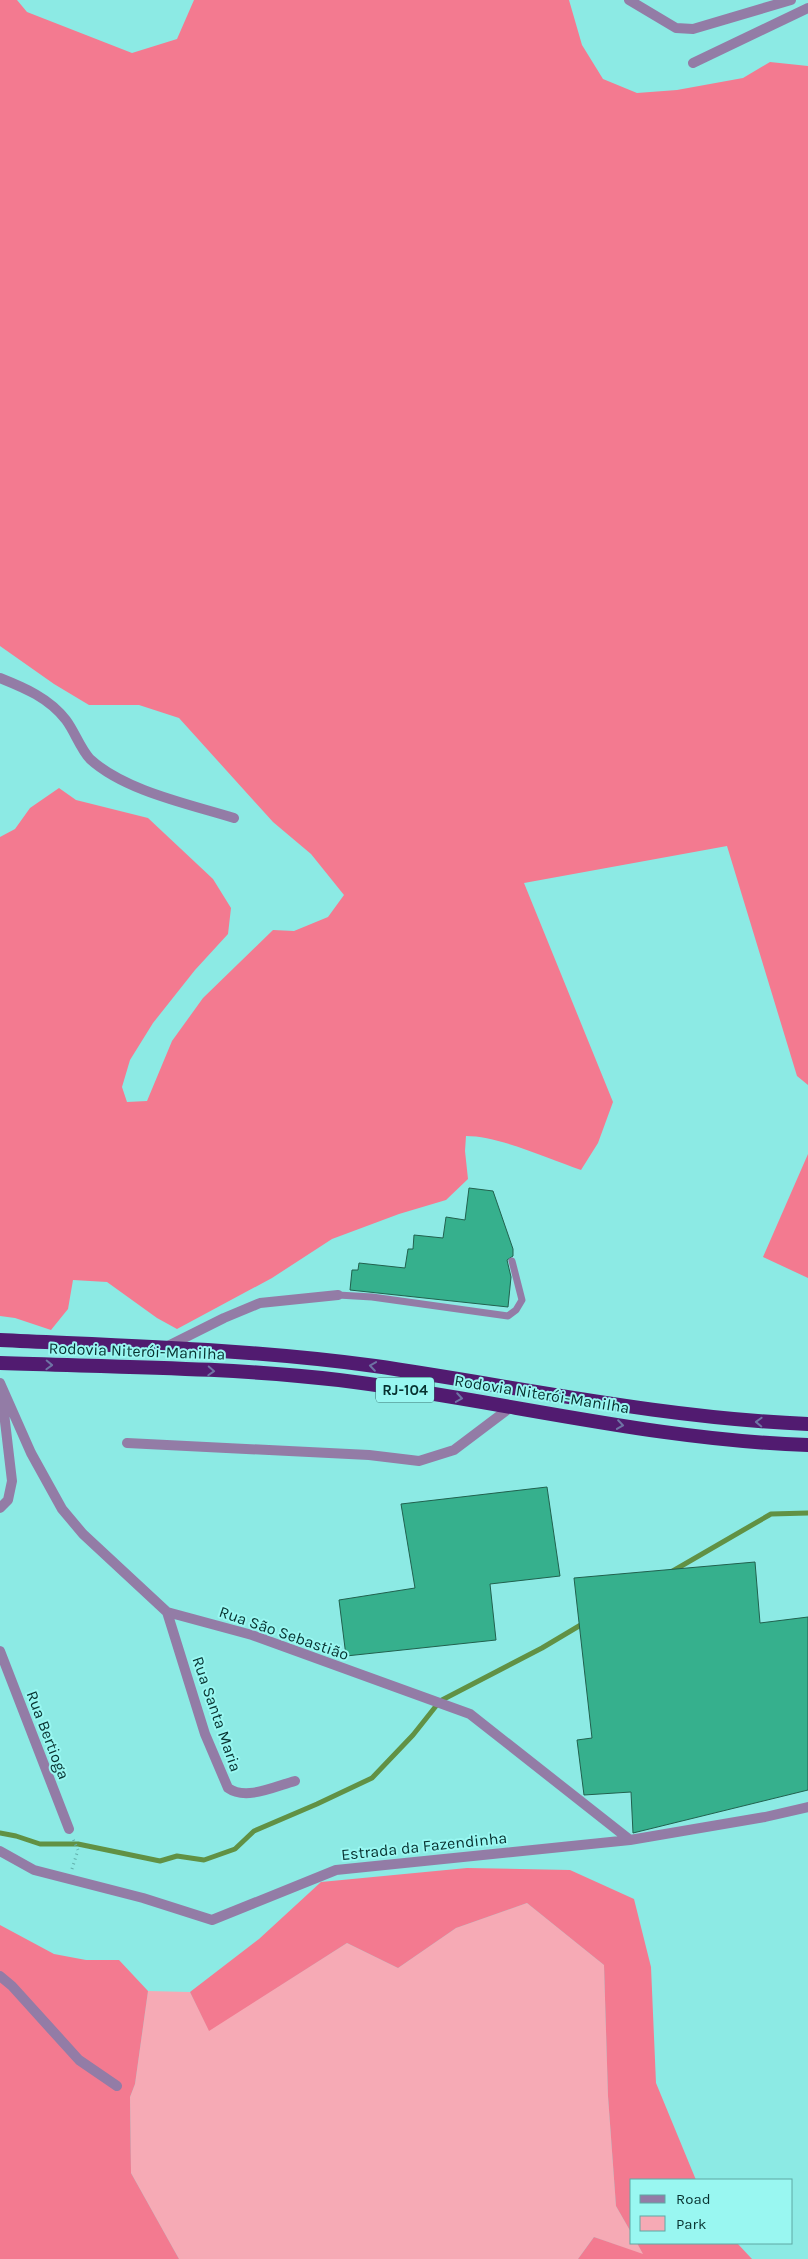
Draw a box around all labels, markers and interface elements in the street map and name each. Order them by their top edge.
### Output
street label: Rodovia Niterói-Manilha [48,1338,226,1364]
one-way arrow [45,1359,53,1370]
one-way arrow [369,1362,378,1372]
one-way arrow [207,1365,215,1376]
street label: Rodovia Niterói-Manilha [453,1371,631,1417]
road number: RJ-104 [376,1378,434,1402]
one-way arrow [455,1393,464,1403]
one-way arrow [755,1416,763,1427]
one-way arrow [616,1419,624,1430]
street label: Rua São Sebastião [217,1602,351,1664]
street label: Rua Santa Maria [188,1654,246,1774]
street label: Rua Bertioga [22,1688,74,1782]
street label: Estrada da Fazendinha [340,1828,508,1864]
legend [630,2179,793,2244]
text: Road [676,2190,711,2208]
text: Park [676,2215,706,2233]

